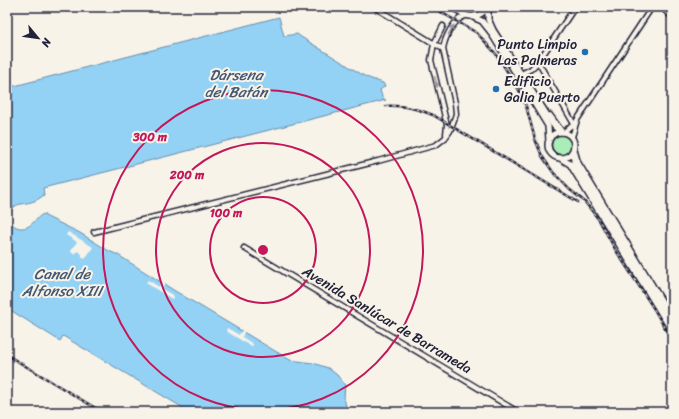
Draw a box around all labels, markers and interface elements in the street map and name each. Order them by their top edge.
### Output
north arrow [18,18,58,58]
one-way arrow [447,24,454,36]
place label: Punto Limpio Las Palmeras [497,32,578,73]
text: N [36,34,57,51]
marker: Punto Limpio Las Palmeras [580,47,590,57]
water label: Dársena del Batán [205,62,269,105]
place label: Edificio Galia Puerto [504,69,580,110]
one-way arrow [433,76,439,88]
marker: Edificio Galia Puerto [491,84,501,94]
text: 300 m [132,126,168,148]
text: 200 m [169,164,205,186]
text: 100 m [210,202,243,224]
centre of rings [256,243,270,257]
street label: Avenida Sanlúcar de Barrameda [296,259,477,381]
water label: Canal de Alfonso XIII [21,261,104,304]

